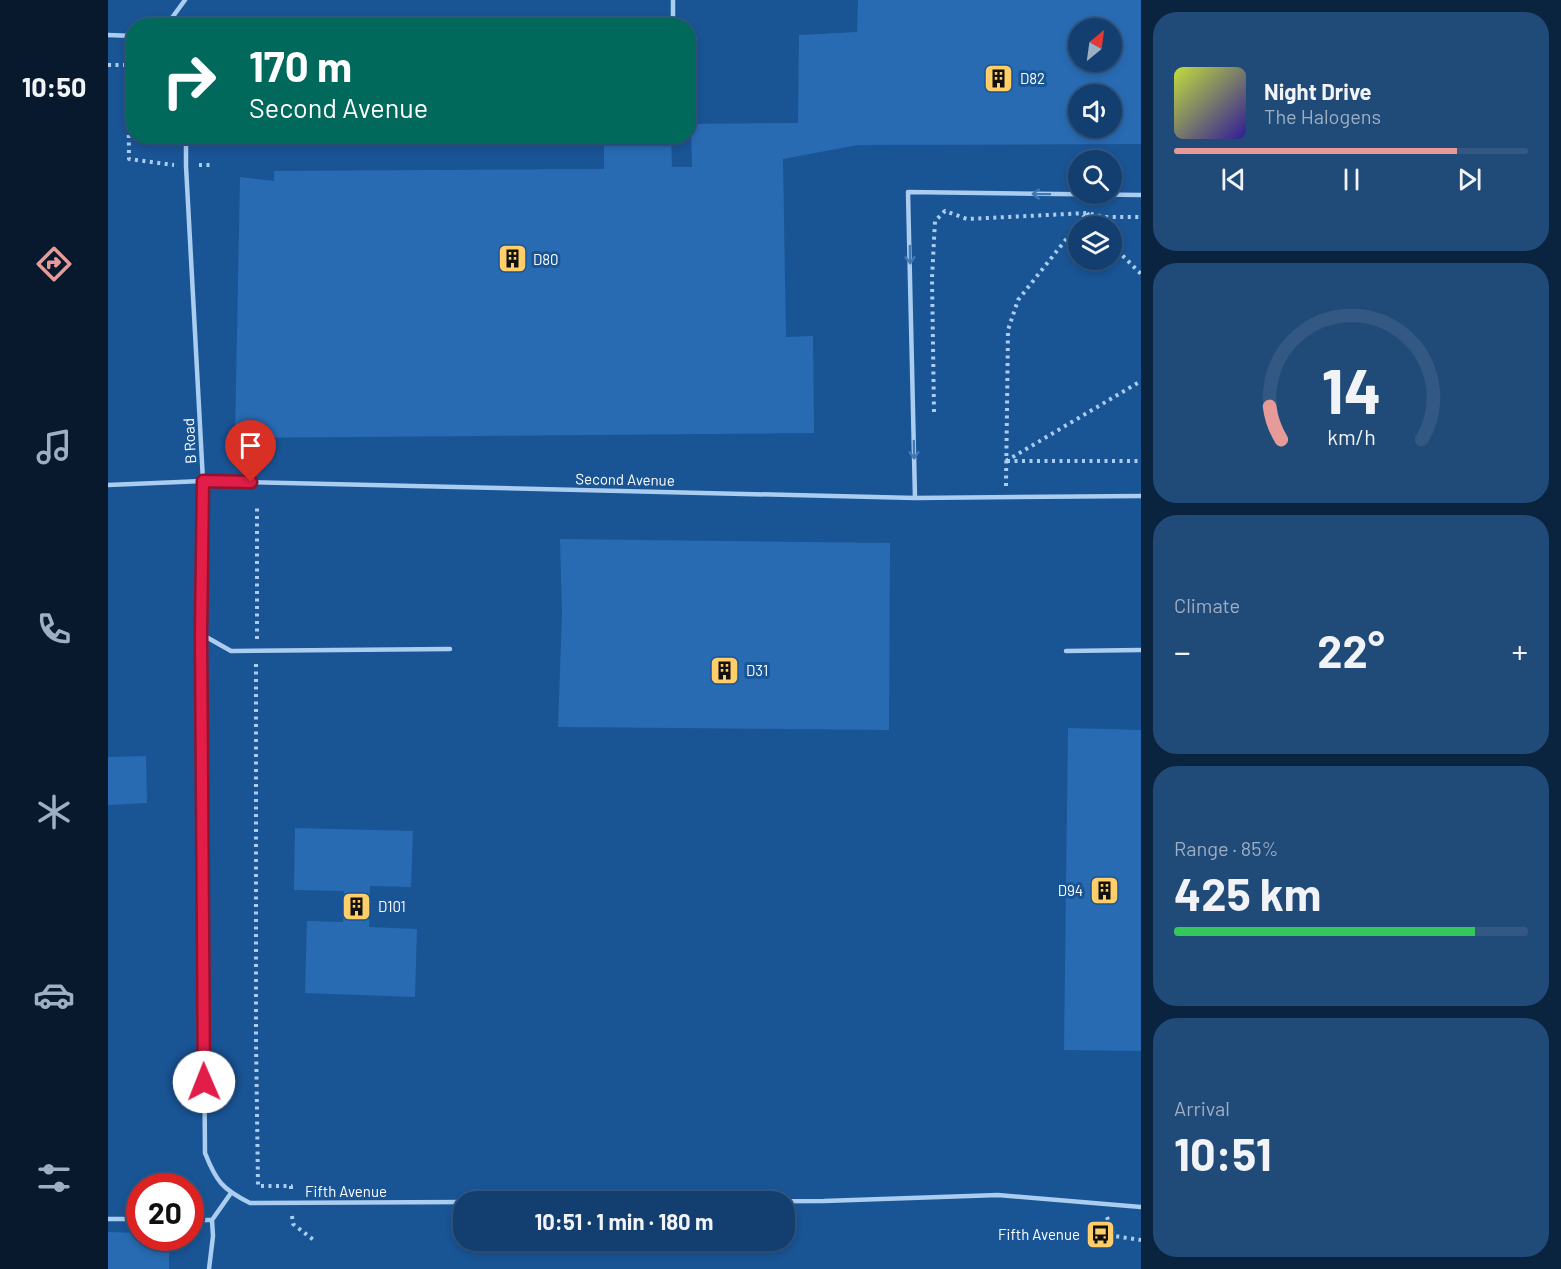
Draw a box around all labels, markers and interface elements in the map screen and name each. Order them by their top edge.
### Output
north arrow [1068,18,1122,72]
map controls [1068,18,1122,270]
text: 170 m [249,40,352,90]
icon: right [150,42,228,120]
building icon: D82 [983,62,1015,94]
place label: D82 [1020,69,1045,87]
text: 10:50 [22,70,86,102]
text: Night Drive [1264,78,1372,104]
button: sound [1068,84,1122,138]
text: Second Avenue [249,91,428,123]
text: The Halogens [1264,104,1381,128]
button: search [1068,150,1122,204]
icon: previous [1217,163,1250,196]
icon: pause [1335,163,1368,196]
icon: next [1453,163,1486,196]
one-way arrow [1031,188,1051,200]
button: layers [1068,216,1122,270]
icon: directions [33,243,75,285]
building icon: D80 [496,243,528,275]
one-way arrow [904,245,915,265]
place label: D80 [533,250,559,268]
text: 14 [1321,352,1381,426]
street label: B Road [179,418,199,464]
pin [225,420,276,482]
text: km/h [1327,425,1375,450]
icon: music [33,426,75,468]
icon: arrive [234,429,267,462]
one-way arrow [908,440,920,460]
street label: Second Avenue [575,469,675,489]
text: Climate [1174,593,1240,617]
icon: phone [33,608,75,650]
text: 22° [1317,623,1385,677]
text: − [1174,631,1191,671]
text: + [1511,631,1528,671]
building icon: D31 [709,654,741,686]
place label: D31 [746,661,768,679]
icon: climate [33,791,75,833]
text: Range · 85% [1174,836,1278,860]
text: 425 km [1174,866,1321,920]
building icon: D94 [1088,874,1120,906]
place label: D94 [1058,881,1083,899]
building icon: D101 [341,890,373,922]
place label: D101 [378,897,406,915]
icon: car [33,974,75,1016]
position arrow [172,1050,236,1114]
text: Arrival [1174,1096,1230,1120]
text: 10:51 [1174,1126,1272,1180]
icon: filters [33,1157,75,1199]
speed limit sign: 20 [126,1173,204,1251]
street label: Fifth Avenue [305,1182,387,1200]
text: 10:51 · 1 min · 180 m [535,1208,713,1234]
bus stop icon: Fifth Avenue [1085,1218,1117,1250]
place label: Fifth Avenue [998,1225,1080,1243]

